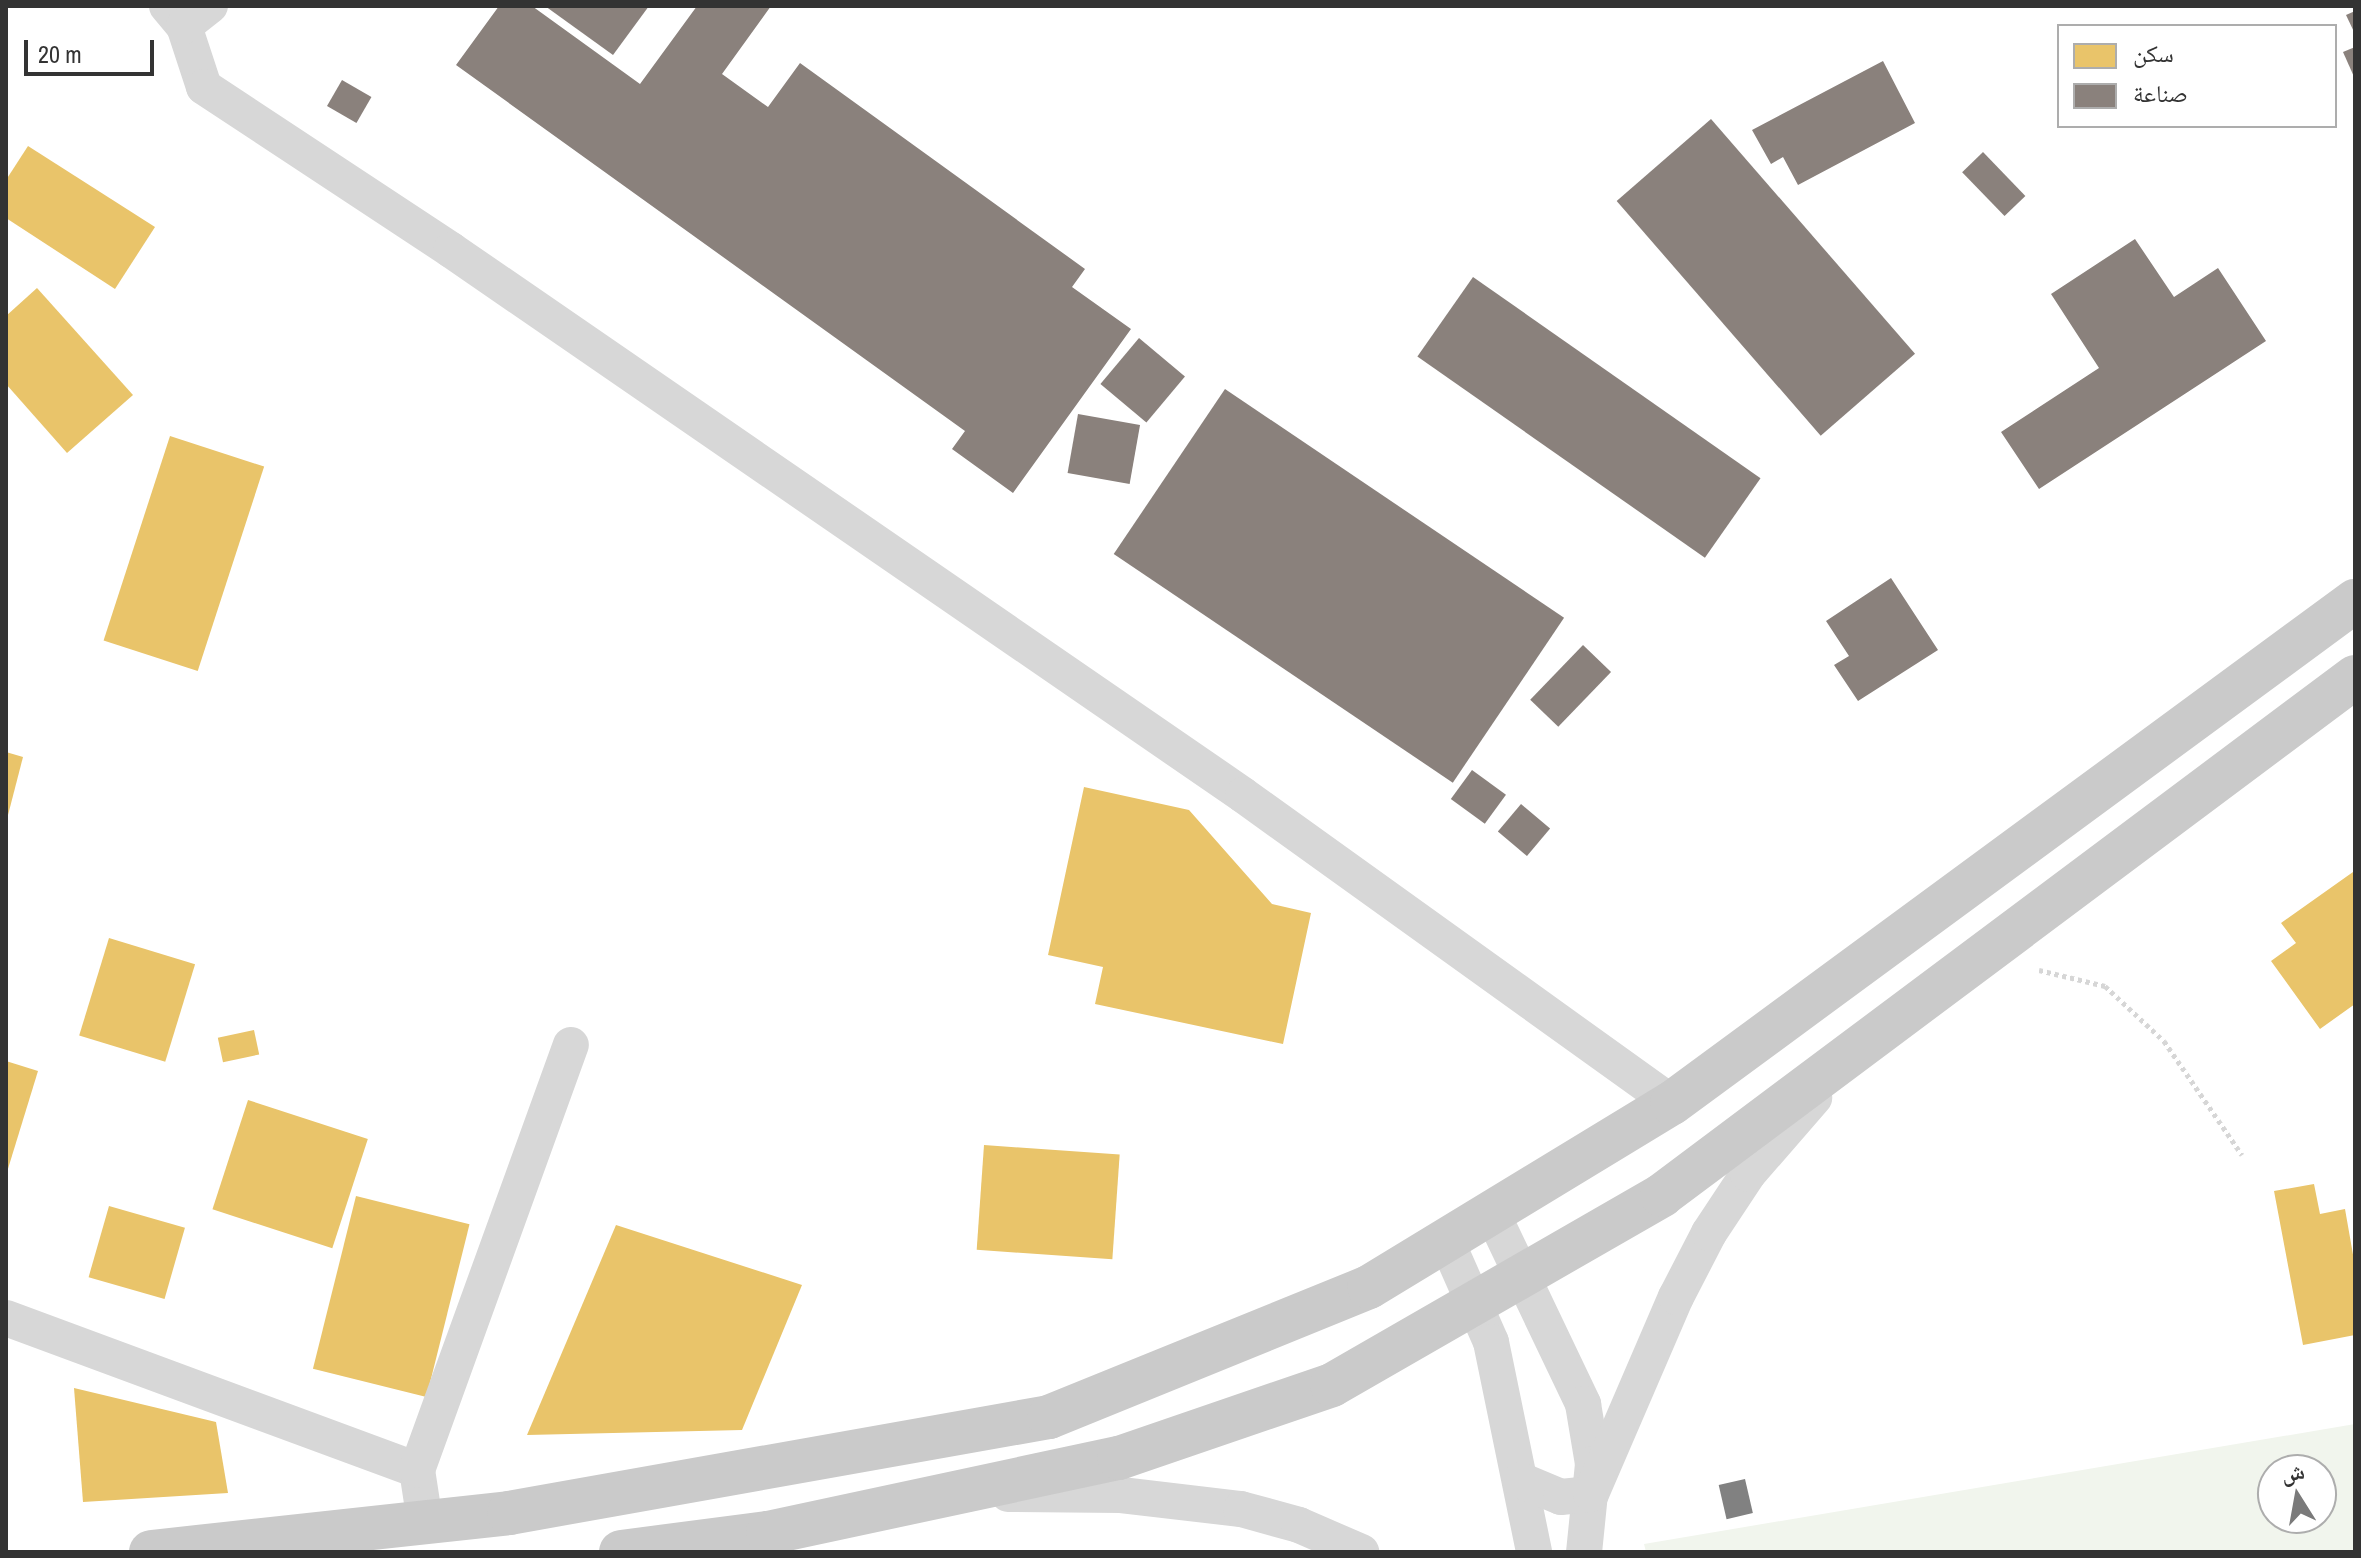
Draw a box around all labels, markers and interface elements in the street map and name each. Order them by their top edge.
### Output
scale bar [28,24,158,74]
legend [2057,24,2337,128]
text: سكن [2133,37,2174,69]
text: 20 m [38,38,82,70]
text: صناعة [2133,77,2188,109]
north arrow [2257,1454,2337,1534]
text: ش [2278,1455,2307,1489]

